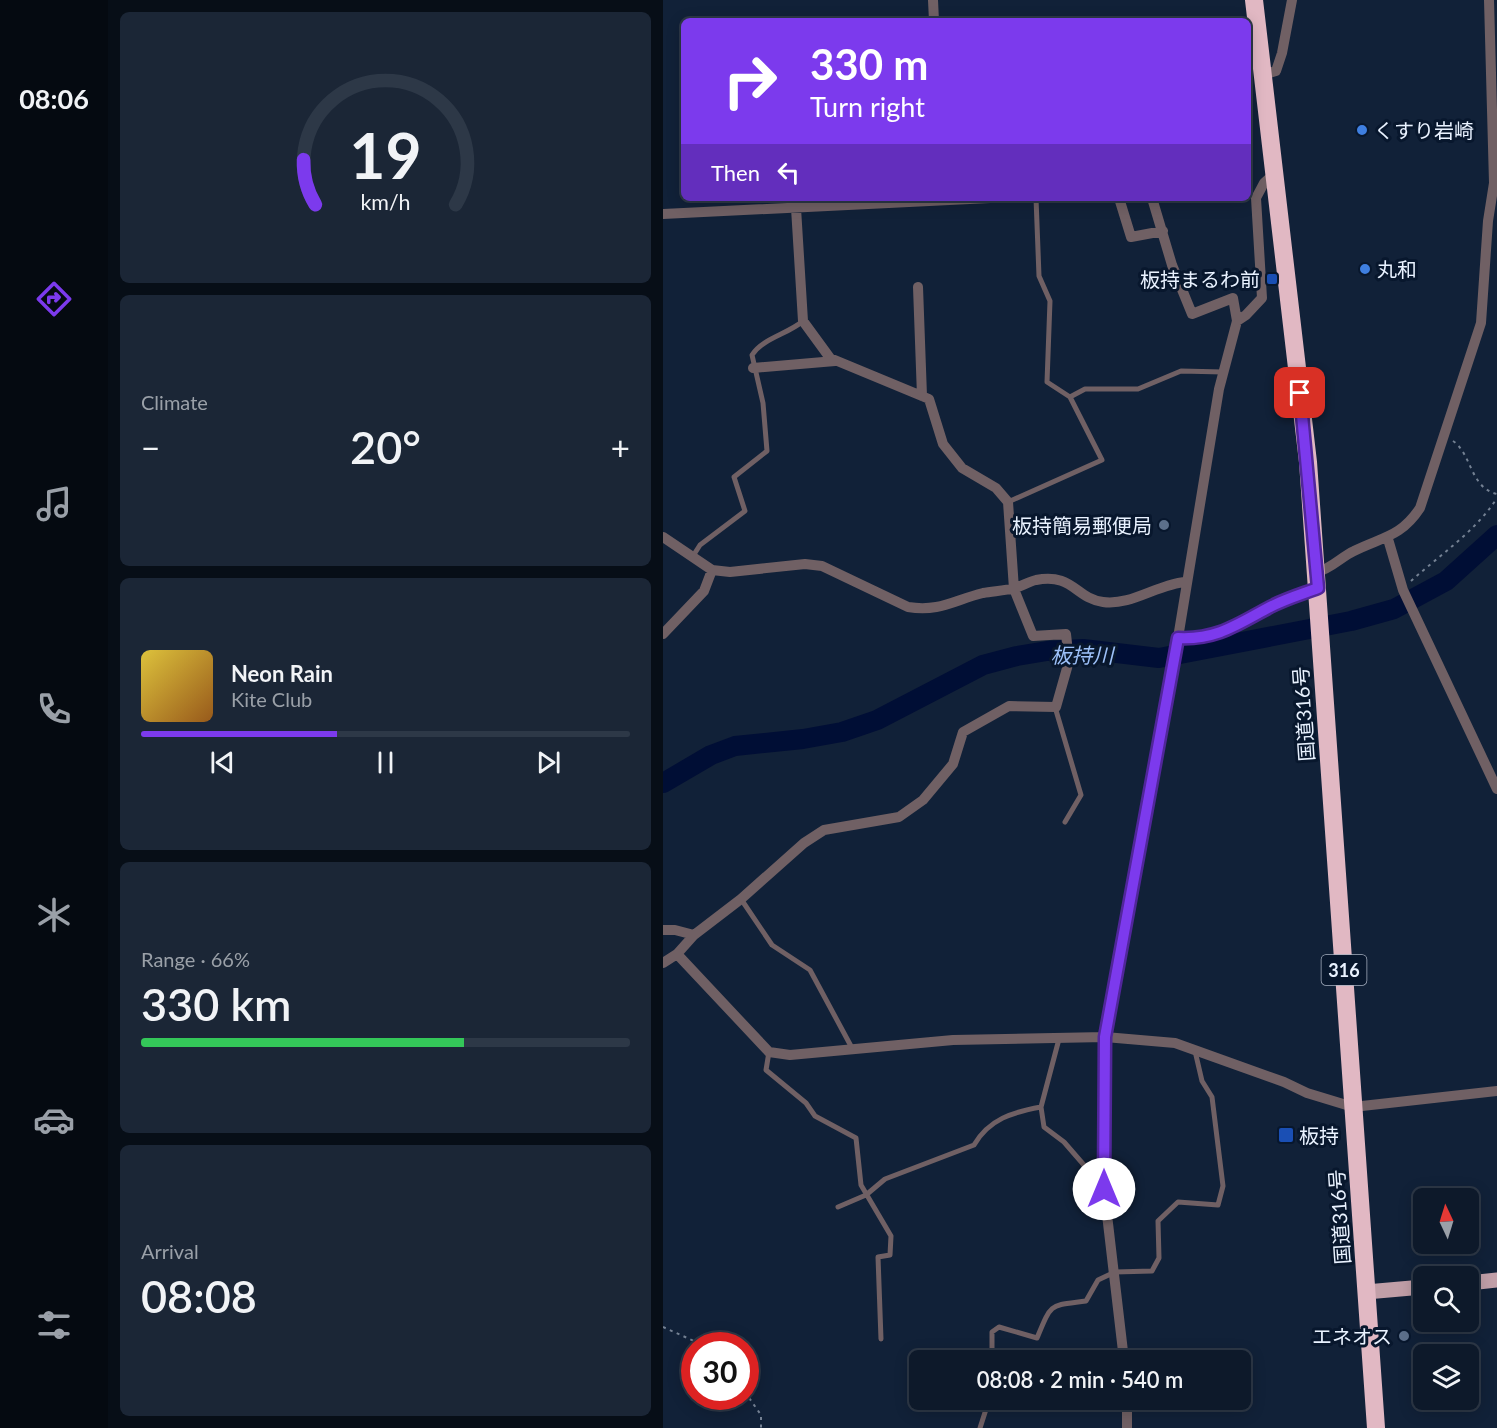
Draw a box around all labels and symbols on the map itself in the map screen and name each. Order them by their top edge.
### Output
place label: くすり岩崎 [1374,118,1474,142]
marker: くすり岩崎 [1355,123,1369,137]
place label: 丸和 [1377,257,1417,281]
marker: 丸和 [1358,262,1372,276]
place label: 板持まるわ前 [1140,267,1260,291]
marker: 板持まるわ前 [1265,272,1279,286]
pin [1274,367,1325,418]
place label: 板持簡易郵便局 [1012,513,1152,537]
marker: 板持簡易郵便局 [1157,518,1171,532]
water label: 板持川 [1051,642,1115,667]
street label: 国道316号 [1288,666,1318,762]
road number: 316 [1321,955,1367,985]
place label: 板持 [1299,1123,1339,1147]
marker: 板持 [1277,1126,1295,1144]
position arrow [1072,1157,1136,1221]
street label: 国道316号 [1324,1169,1354,1265]
north arrow [1413,1188,1479,1254]
place label: エネオス [1312,1324,1392,1348]
marker: エネオス [1397,1329,1411,1343]
speed limit sign: 30 [681,1332,759,1410]

